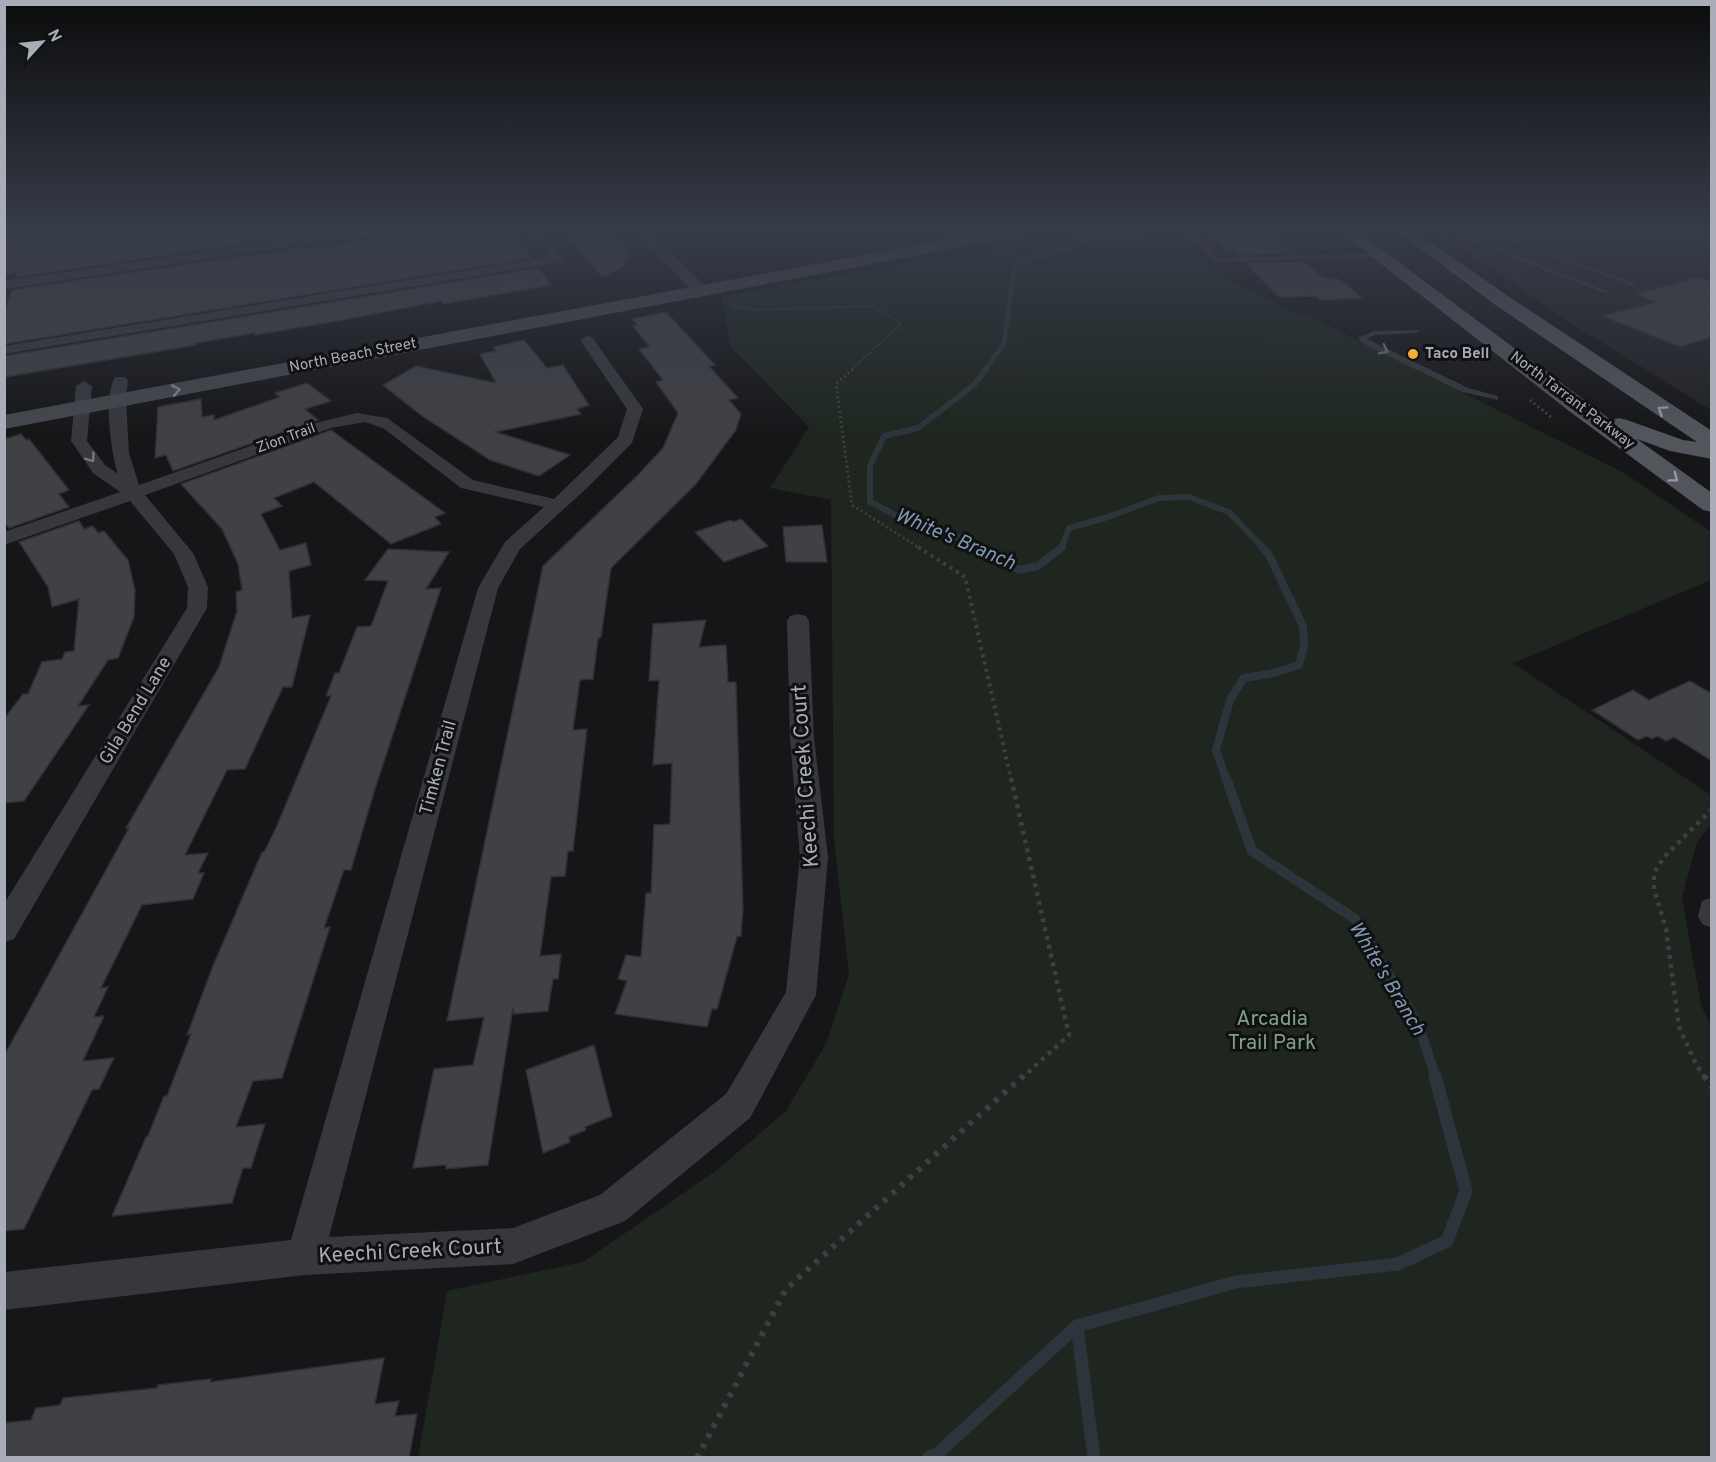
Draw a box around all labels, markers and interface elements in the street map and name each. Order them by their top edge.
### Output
north arrow [12,12,72,72]
text: N [42,26,65,46]
street label: North Beach Street [288,334,418,378]
one-way arrow [1377,343,1388,355]
place label: Taco Bell [1425,345,1489,364]
marker: Taco Bell [1406,347,1420,361]
street label: North Tarrant Parkway [1506,348,1638,454]
one-way arrow [171,384,181,397]
one-way arrow [1658,406,1669,417]
street label: Zion Trail [254,419,318,459]
one-way arrow [84,452,95,463]
one-way arrow [1668,471,1679,482]
water label: White's Branch [891,503,1019,577]
street label: Gila Bend Lane [95,653,177,769]
street label: Keechi Creek Court [786,684,826,868]
street label: Timken Trail [415,718,463,818]
water label: White's Branch [1342,917,1430,1041]
park label: Arcadia Trail Park [1228,1006,1316,1057]
street label: Keechi Creek Court [318,1234,502,1270]

